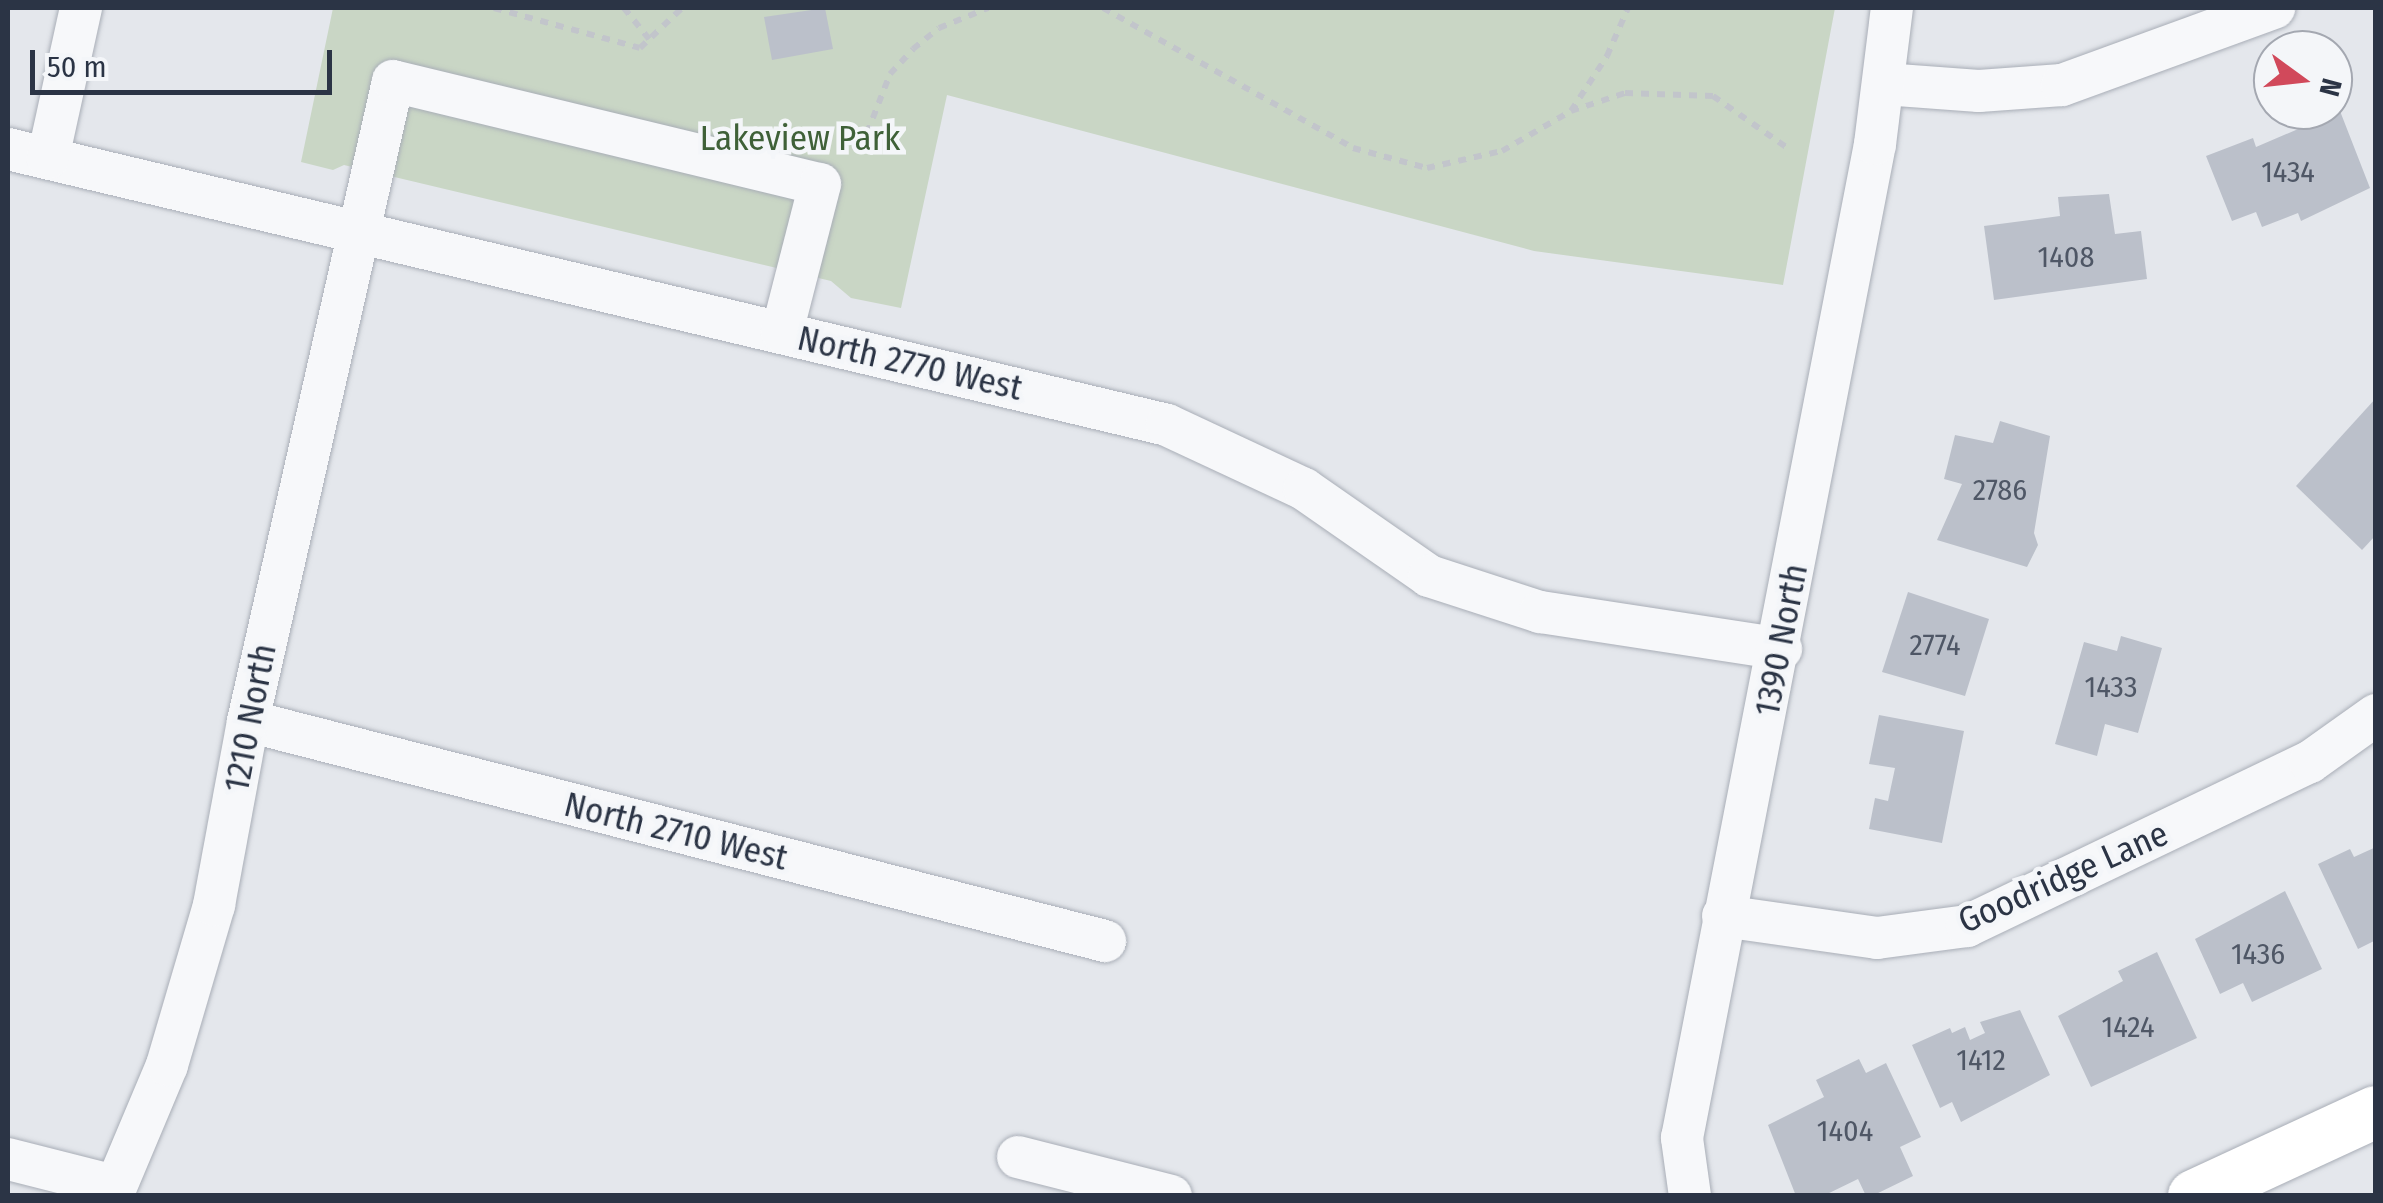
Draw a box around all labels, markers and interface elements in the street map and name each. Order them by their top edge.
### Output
scale bar [35,30,338,92]
north arrow [2253,30,2353,130]
text: 50 m [47,49,107,85]
text: N [2312,75,2349,100]
park label: Lakeview Park [700,117,900,159]
house number: 1434 [2261,154,2315,190]
house number: 1408 [2038,239,2094,275]
street label: North 2770 West [794,317,1026,409]
house number: 2786 [1973,472,2027,508]
street label: 1390 North [1746,560,1816,720]
house number: 2774 [1910,627,1960,663]
street label: 1210 North [215,640,285,796]
house number: 1433 [2085,669,2137,705]
street label: North 2710 West [560,783,792,879]
street label: Goodridge Lane [1952,812,2174,942]
house number: 1436 [2231,936,2285,972]
house number: 1424 [2102,1009,2154,1045]
house number: 1412 [1956,1042,2006,1078]
house number: 1404 [1817,1113,1873,1149]

